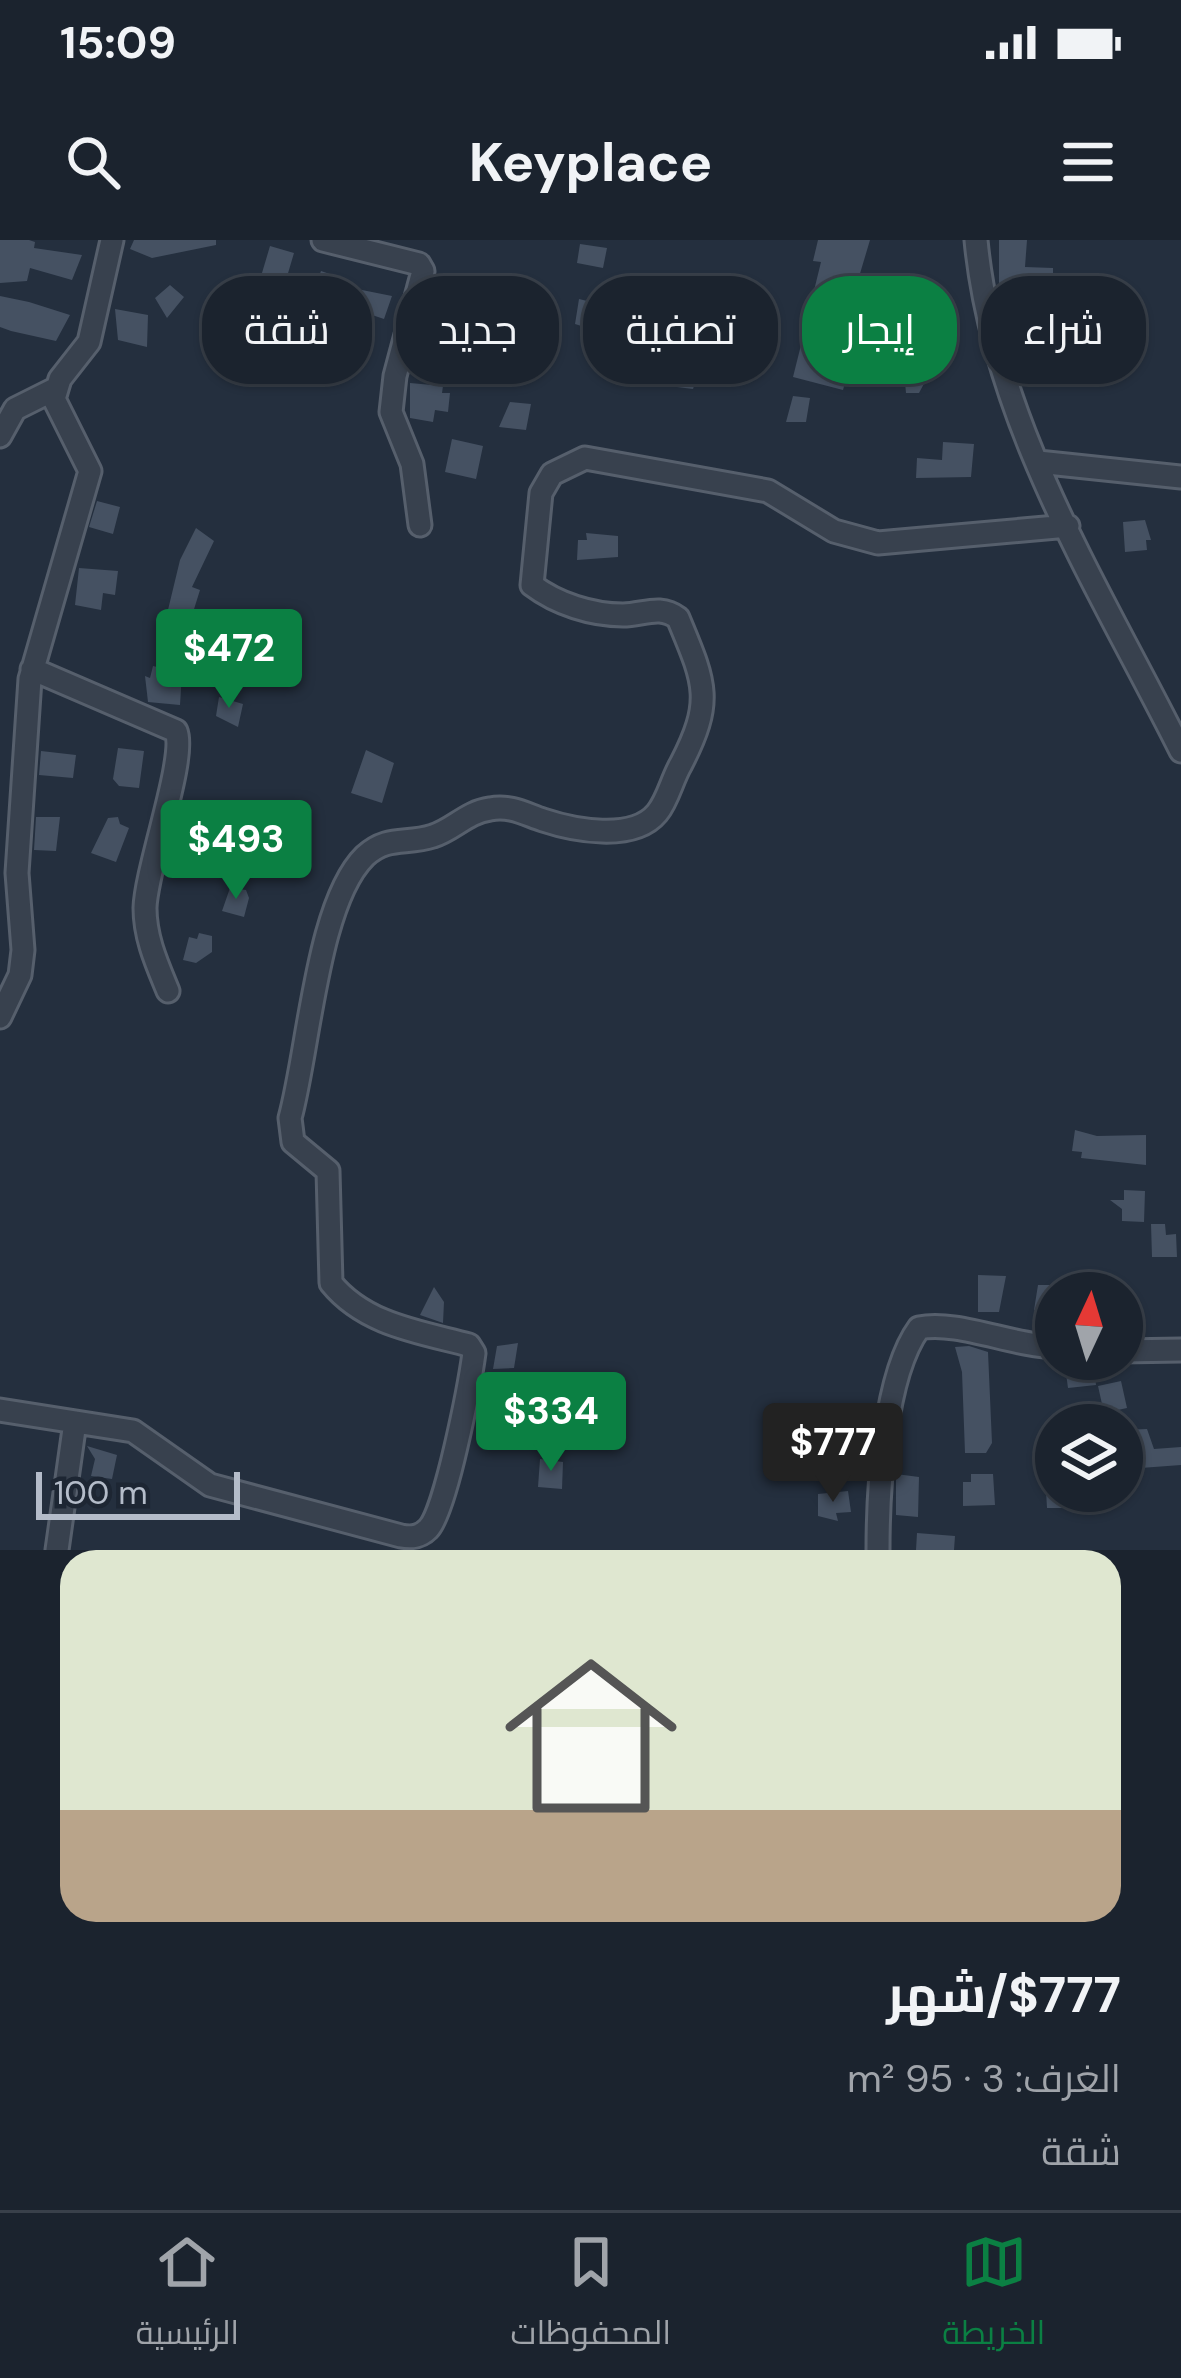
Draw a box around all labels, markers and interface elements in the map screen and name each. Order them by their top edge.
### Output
text: 15:09 [60,13,176,72]
text: Keyplace [469,127,712,198]
icon: search [60,129,126,195]
icon: menu [1055,129,1121,195]
chip: شقة [202,276,372,384]
chip: جديد [396,276,559,384]
chip: تصفية [583,276,778,384]
chip: إيجار [802,276,957,384]
chip: شراء [981,276,1146,384]
pin: $472 [158,609,300,711]
text: $472 [183,622,275,673]
pin: $493 [165,800,307,902]
text: $493 [188,813,284,864]
north arrow [1035,1272,1143,1380]
map controls [1035,1272,1143,1512]
pin: $334 [480,1372,622,1474]
text: $334 [503,1385,599,1436]
pin: $777 [762,1403,904,1505]
button: layers [1035,1404,1143,1512]
text: $777 [790,1416,876,1467]
scale bar [36,1466,240,1519]
text: 100 m [54,1471,148,1514]
icon: home [483,1628,699,1844]
text: $777/شهر [886,1961,1121,2028]
text: الغرف: 3 · 95 m² [847,2053,1121,2104]
text: شقة [1041,2126,1121,2177]
tab: الرئيسية [136,2229,239,2363]
tab: المحفوظات [510,2229,671,2363]
tab: الخريطة [942,2229,1045,2363]

